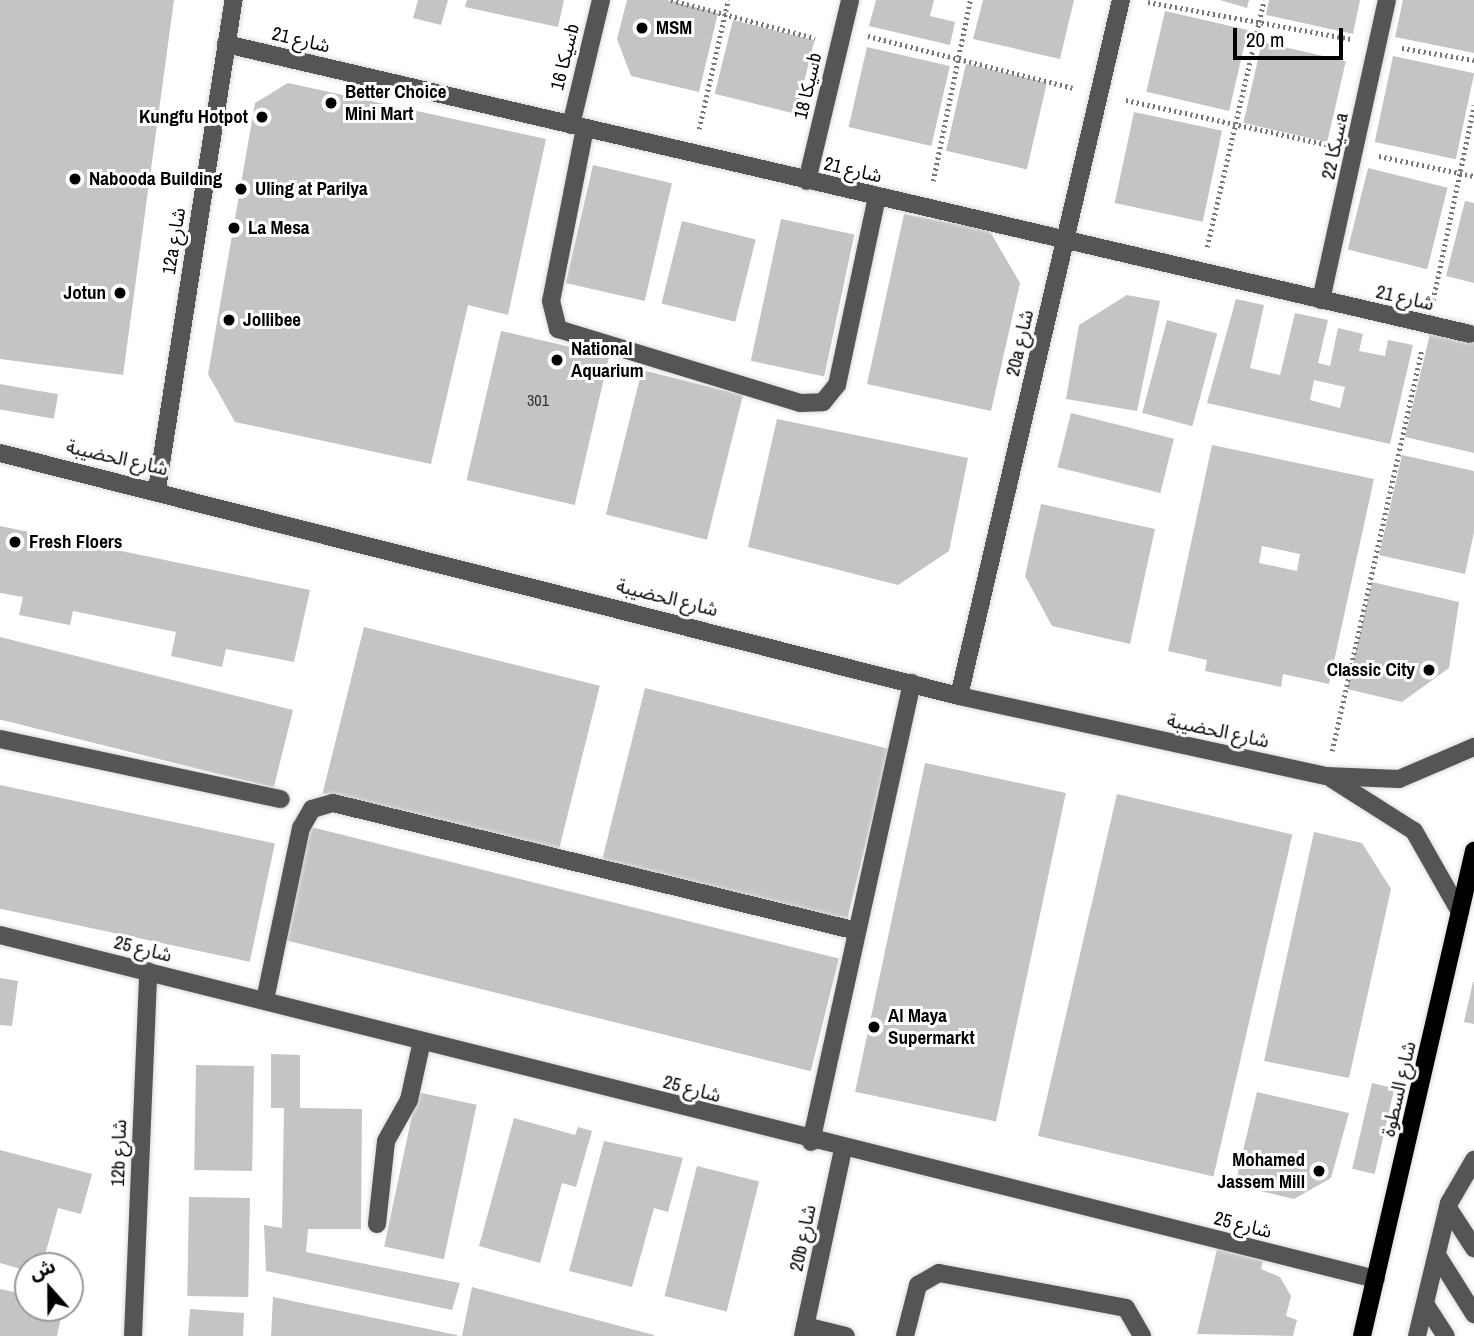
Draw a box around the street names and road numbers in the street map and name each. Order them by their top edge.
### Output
street label: شارع 21 [270,22,332,58]
street label: سيكا 16b [546,22,584,92]
street label: سيكا 18b [789,51,827,121]
street label: سيكا 22a [1317,111,1353,181]
street label: شارع 21 [822,152,884,188]
street label: 12a شارع [157,206,191,276]
street label: شارع 21 [1374,280,1436,316]
street label: 20a شارع [1001,308,1039,378]
street label: شارع الحضيبة [64,435,170,481]
street label: شارع الحضيبة [614,574,720,622]
street label: شارع الحضيبة [1165,709,1271,753]
street label: شارع 25 [112,931,174,967]
street label: شارع السطوة [1377,1039,1421,1139]
street label: شارع 25 [661,1070,723,1108]
street label: 12b شارع [106,1119,132,1187]
street label: 20b شارع [785,1203,821,1273]
street label: شارع 25 [1212,1207,1274,1243]

